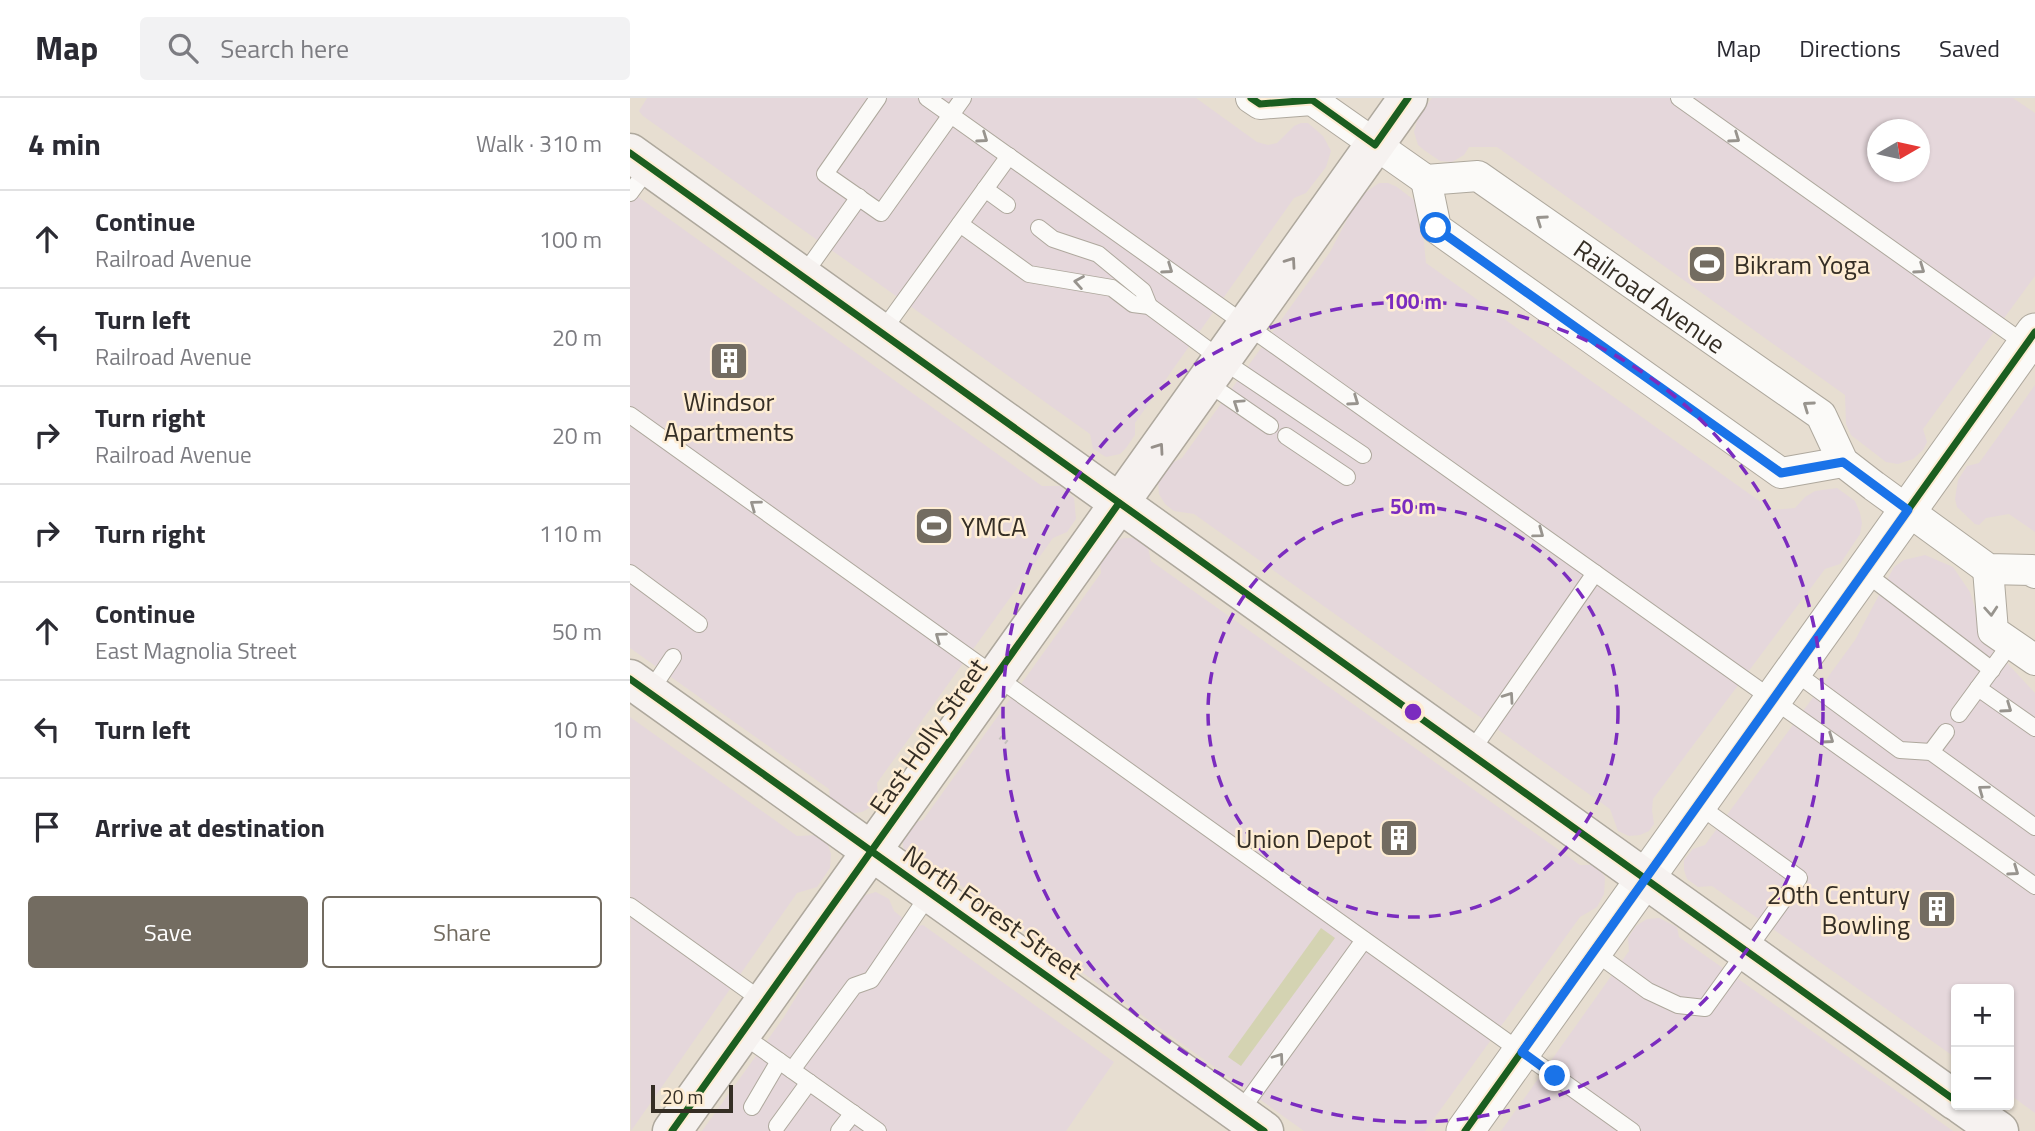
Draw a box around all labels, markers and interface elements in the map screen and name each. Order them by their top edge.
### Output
search box [140,17,630,80]
text: Map [35,23,98,73]
icon: search [164,29,202,67]
text: Search here [220,29,349,68]
text: Map [1716,30,1761,66]
text: Directions [1799,30,1901,66]
text: Saved [1939,30,2000,66]
north arrow [1867,119,1930,182]
text: 4 min [28,121,101,167]
text: Walk · 310 m [476,126,602,161]
one-way arrow [975,129,988,142]
one-way arrow [1727,129,1740,142]
text: Continue [95,202,195,241]
route start [1420,212,1451,243]
one-way arrow [1536,216,1549,228]
icon: ahead [28,220,66,258]
text: 100 m [539,222,602,257]
street label: Railroad Avenue [1566,229,1734,362]
text: Railroad Avenue [95,241,252,276]
sports icon: Bikram Yoga [1686,243,1728,285]
place label: Bikram Yoga [1734,245,1870,284]
one-way arrow [1283,257,1295,270]
one-way arrow [1160,261,1173,273]
one-way arrow [1912,261,1925,273]
one-way arrow [1073,275,1085,290]
text: 100 m [1384,285,1442,317]
text: Turn left [95,300,190,339]
icon: left [28,318,66,356]
text: 20 m [552,320,602,355]
text: Railroad Avenue [95,339,252,374]
building icon: Windsor Apartments [708,340,750,382]
place label: Windsor Apartments [664,382,794,451]
one-way arrow [1346,393,1359,405]
text: Turn right [95,398,206,437]
one-way arrow [1233,400,1246,412]
one-way arrow [1803,402,1816,414]
icon: right [28,416,66,454]
text: 20 m [552,418,602,453]
text: Railroad Avenue [95,437,252,472]
one-way arrow [1151,443,1163,456]
text: 50 m [1390,490,1436,522]
one-way arrow [750,501,763,513]
sports icon: YMCA [913,505,955,547]
place label: YMCA [961,507,1026,546]
icon: right [28,514,66,552]
text: Turn right [95,514,206,553]
text: 110 m [539,516,602,551]
one-way arrow [1531,525,1544,537]
text: Continue [95,594,195,633]
one-way arrow [1984,606,1999,617]
icon: ahead [28,612,66,650]
text: 50 m [552,614,602,649]
text: East Magnolia Street [95,633,296,668]
one-way arrow [935,633,948,645]
street label: East Holly Street [860,650,996,822]
one-way arrow [1501,692,1513,705]
centre of rings [1401,700,1425,724]
one-way arrow [1999,700,2012,712]
icon: left [28,710,66,748]
text: Turn left [95,710,190,749]
text: 10 m [552,712,602,747]
one-way arrow [1821,731,1834,743]
one-way arrow [1978,786,1991,798]
icon: arrive [28,808,66,846]
text: Arrive at destination [95,808,325,847]
building icon: Union Depot [1378,817,1420,859]
place label: Union Depot [1236,819,1372,858]
street label: North Forest Street [895,835,1091,989]
one-way arrow [2006,863,2019,875]
place label: 20th Century Bowling [1767,875,1910,944]
building icon: 20th Century Bowling [1916,888,1958,930]
button: Save [28,896,308,968]
button: Share [322,896,602,968]
map controls [1951,984,2014,1110]
button: + [1951,984,2014,1047]
button: − [1951,1047,2014,1110]
one-way arrow [1271,1053,1283,1066]
route end [1539,1060,1570,1091]
scale bar [651,1082,733,1114]
text: 20 m [662,1082,703,1111]

